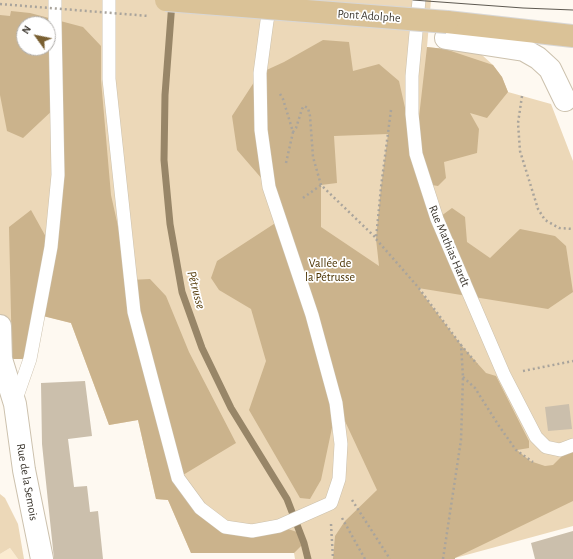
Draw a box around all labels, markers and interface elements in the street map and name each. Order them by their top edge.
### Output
street label: Pont Adolphe [337,7,401,25]
north arrow [16,16,56,56]
text: N [20,24,33,36]
street label: Rue Mathias Hardt [425,203,473,289]
park label: Vallée de la Pétrusse [305,256,355,284]
water label: Pétrusse [183,269,209,311]
street label: Rue de la Semois [13,442,41,522]

